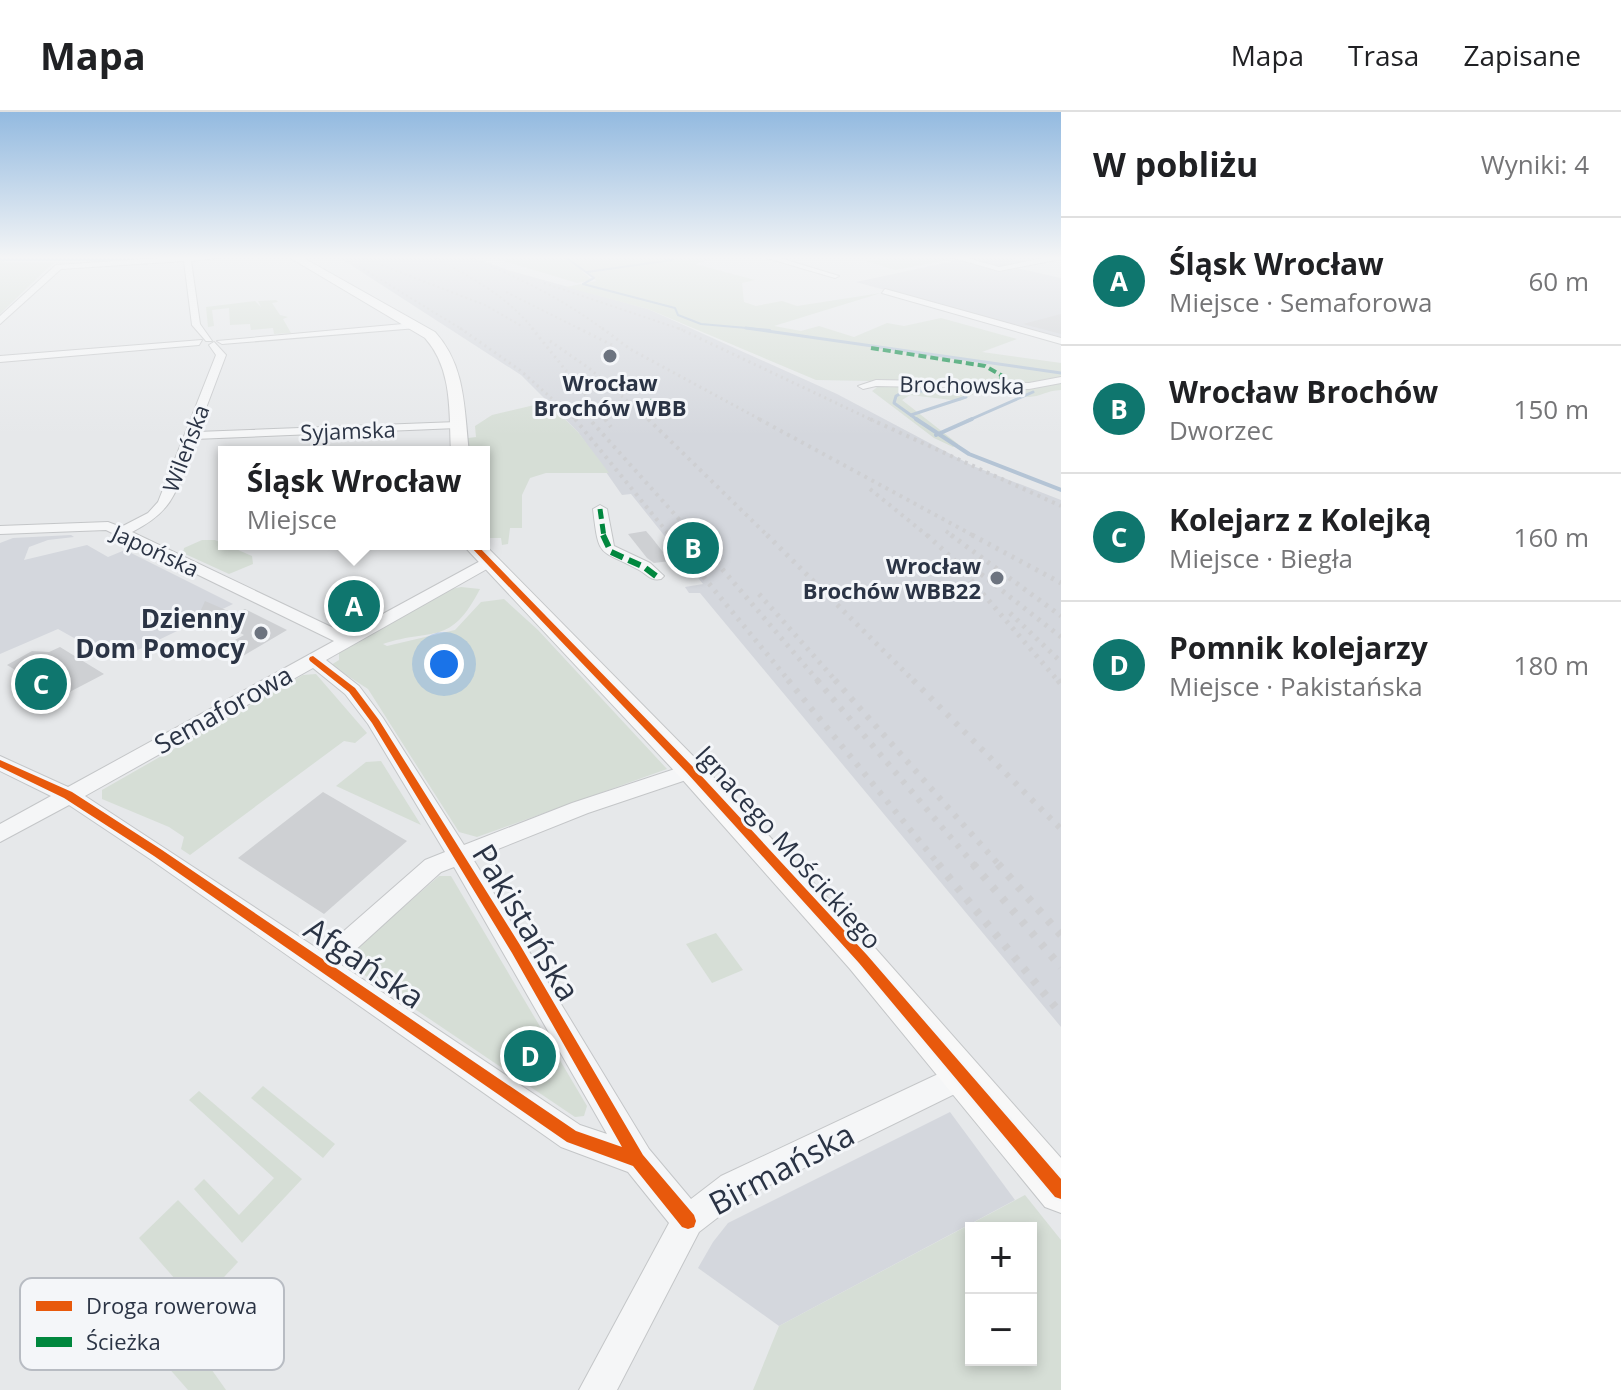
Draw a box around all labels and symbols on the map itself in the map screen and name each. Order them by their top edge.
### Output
marker: Wrocław Brochów WBB [601,347,619,365]
place label: Wrocław Brochów WBB [533,367,687,422]
street label: Brochowska [899,368,1025,400]
street label: Wileńska [155,400,215,496]
street label: Syjamska [300,413,396,447]
street label: Japońska [106,516,204,583]
pin: B [667,518,719,578]
place label: Wrocław Brochów WBB22 [803,550,981,605]
marker: Wrocław Brochów WBB22 [988,569,1006,587]
pin: A [328,576,380,636]
place label: Dzienny Dom Pomocy [75,600,245,666]
marker: Dzienny Dom Pomocy [252,624,270,642]
your location [424,644,464,684]
pin: C [15,654,67,714]
street label: Semaforowa [148,656,298,762]
street label: Ignacego Mościckiego [688,737,890,957]
street label: Pakistańska [463,836,591,1008]
street label: Afgańska [297,906,433,1018]
pin: D [504,1026,556,1086]
street label: Birmańska [701,1112,861,1224]
legend [20,1278,284,1370]
text: Droga rowerowa [86,1290,257,1320]
text: Ścieżka [86,1326,161,1356]

